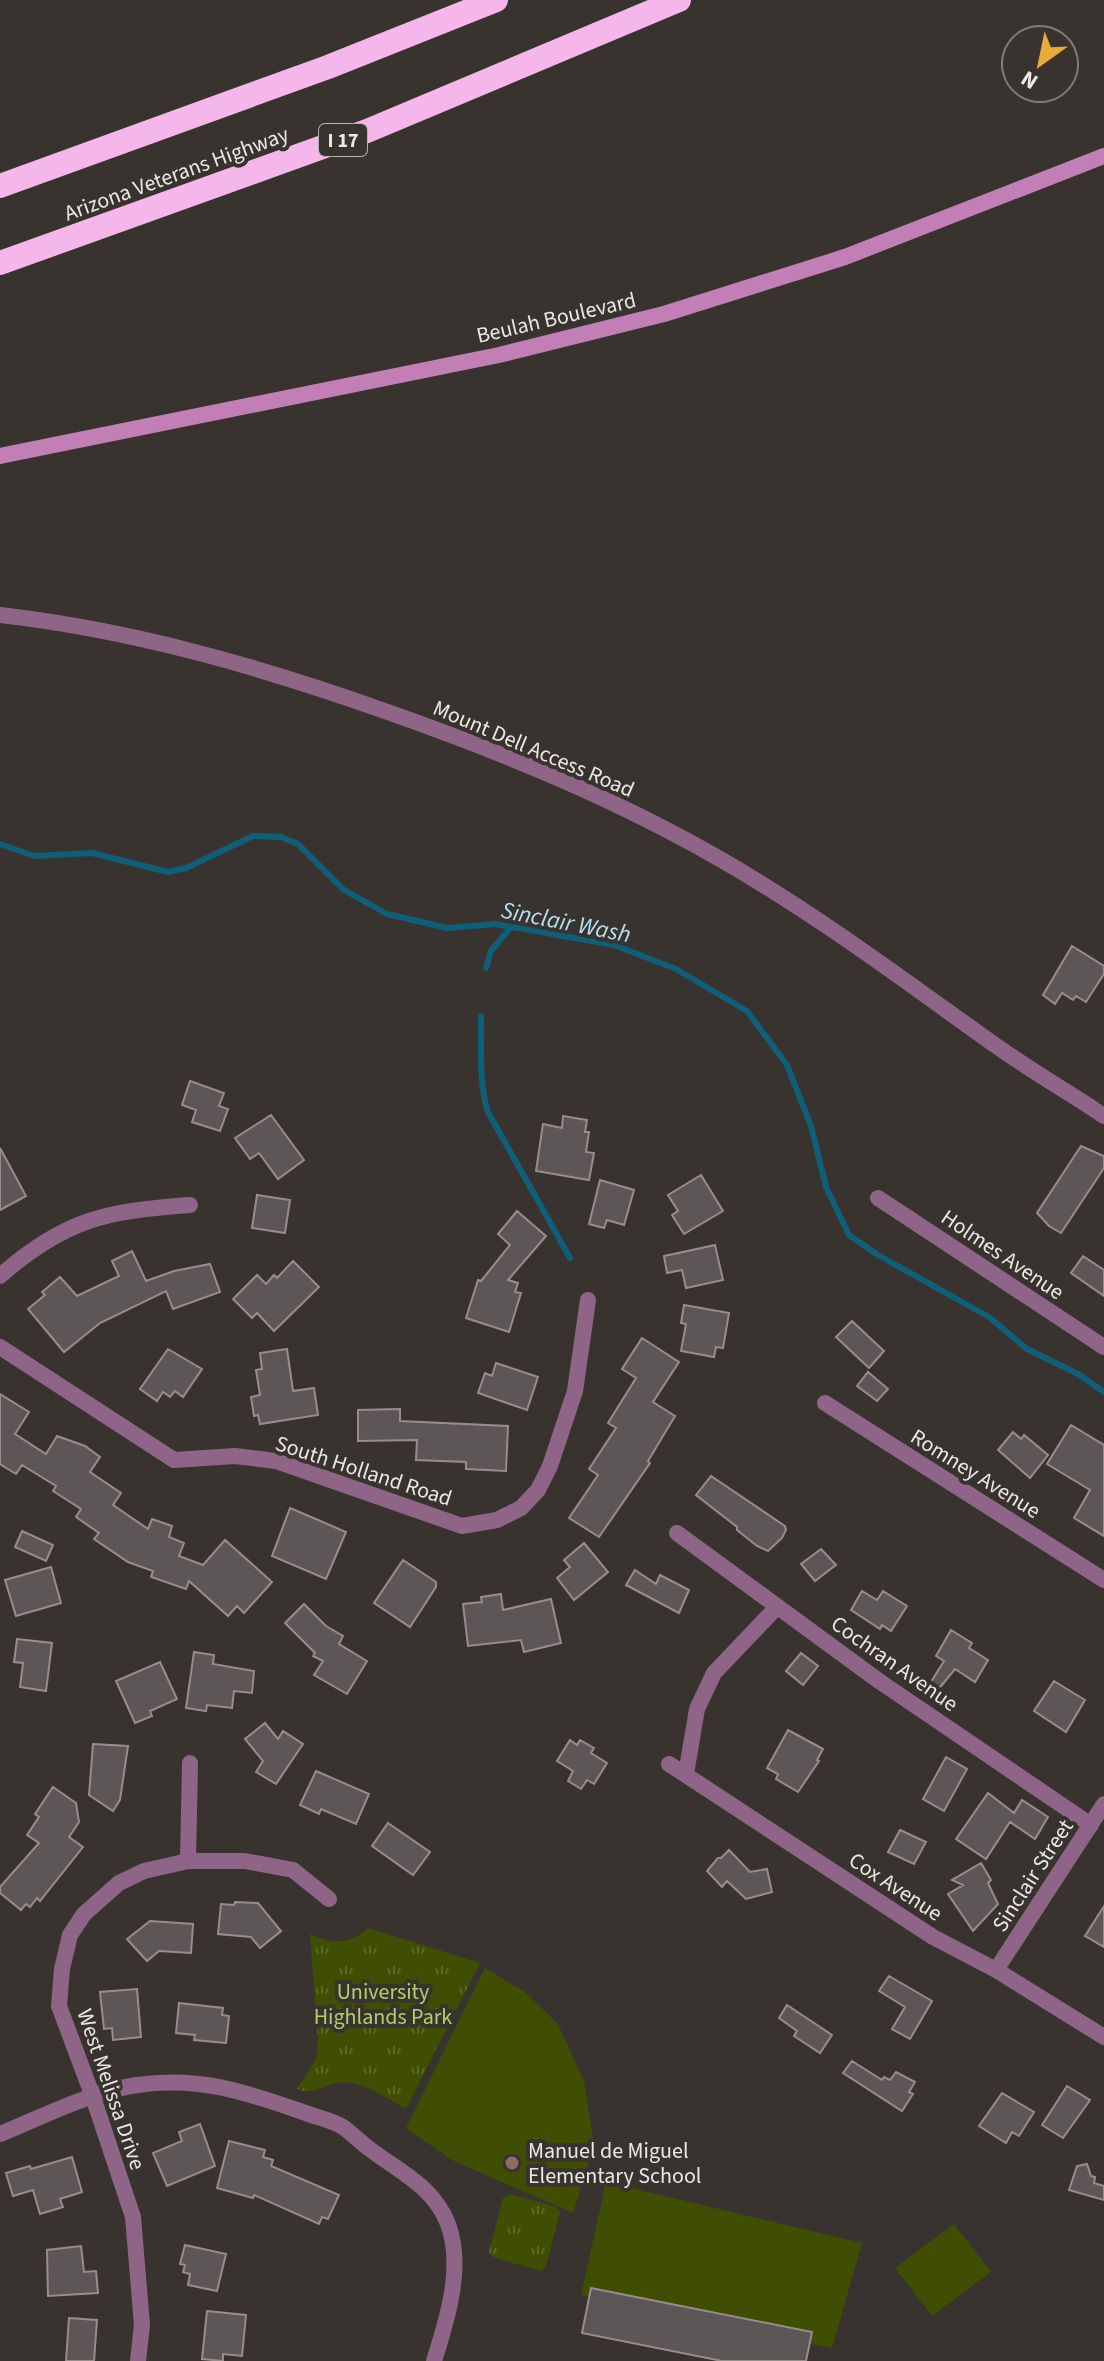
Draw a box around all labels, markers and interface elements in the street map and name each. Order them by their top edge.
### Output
north arrow [1000,24,1080,104]
text: N [1015,63,1045,97]
street label: Arizona Veterans Highway [60,118,294,229]
road number: I 17 [319,124,367,156]
street label: Beulah Boulevard [473,284,639,352]
street label: Mount Dell Access Road [428,692,639,806]
water label: Sinclair Wash [498,893,634,952]
street label: Holmes Avenue [934,1202,1071,1308]
street label: Romney Avenue [904,1421,1047,1527]
street label: South Holland Road [271,1427,456,1515]
street label: Cochran Avenue [824,1608,965,1720]
street label: Sinclair Street [984,1812,1082,1938]
street label: Cox Avenue [842,1845,949,1929]
park label: University Highlands Park [314,1976,452,2033]
street label: West Melissa Drive [69,2005,154,2174]
place label: Manuel de Miguel Elementary School [528,2135,701,2192]
marker: Manuel de Miguel Elementary School [503,2154,521,2172]

